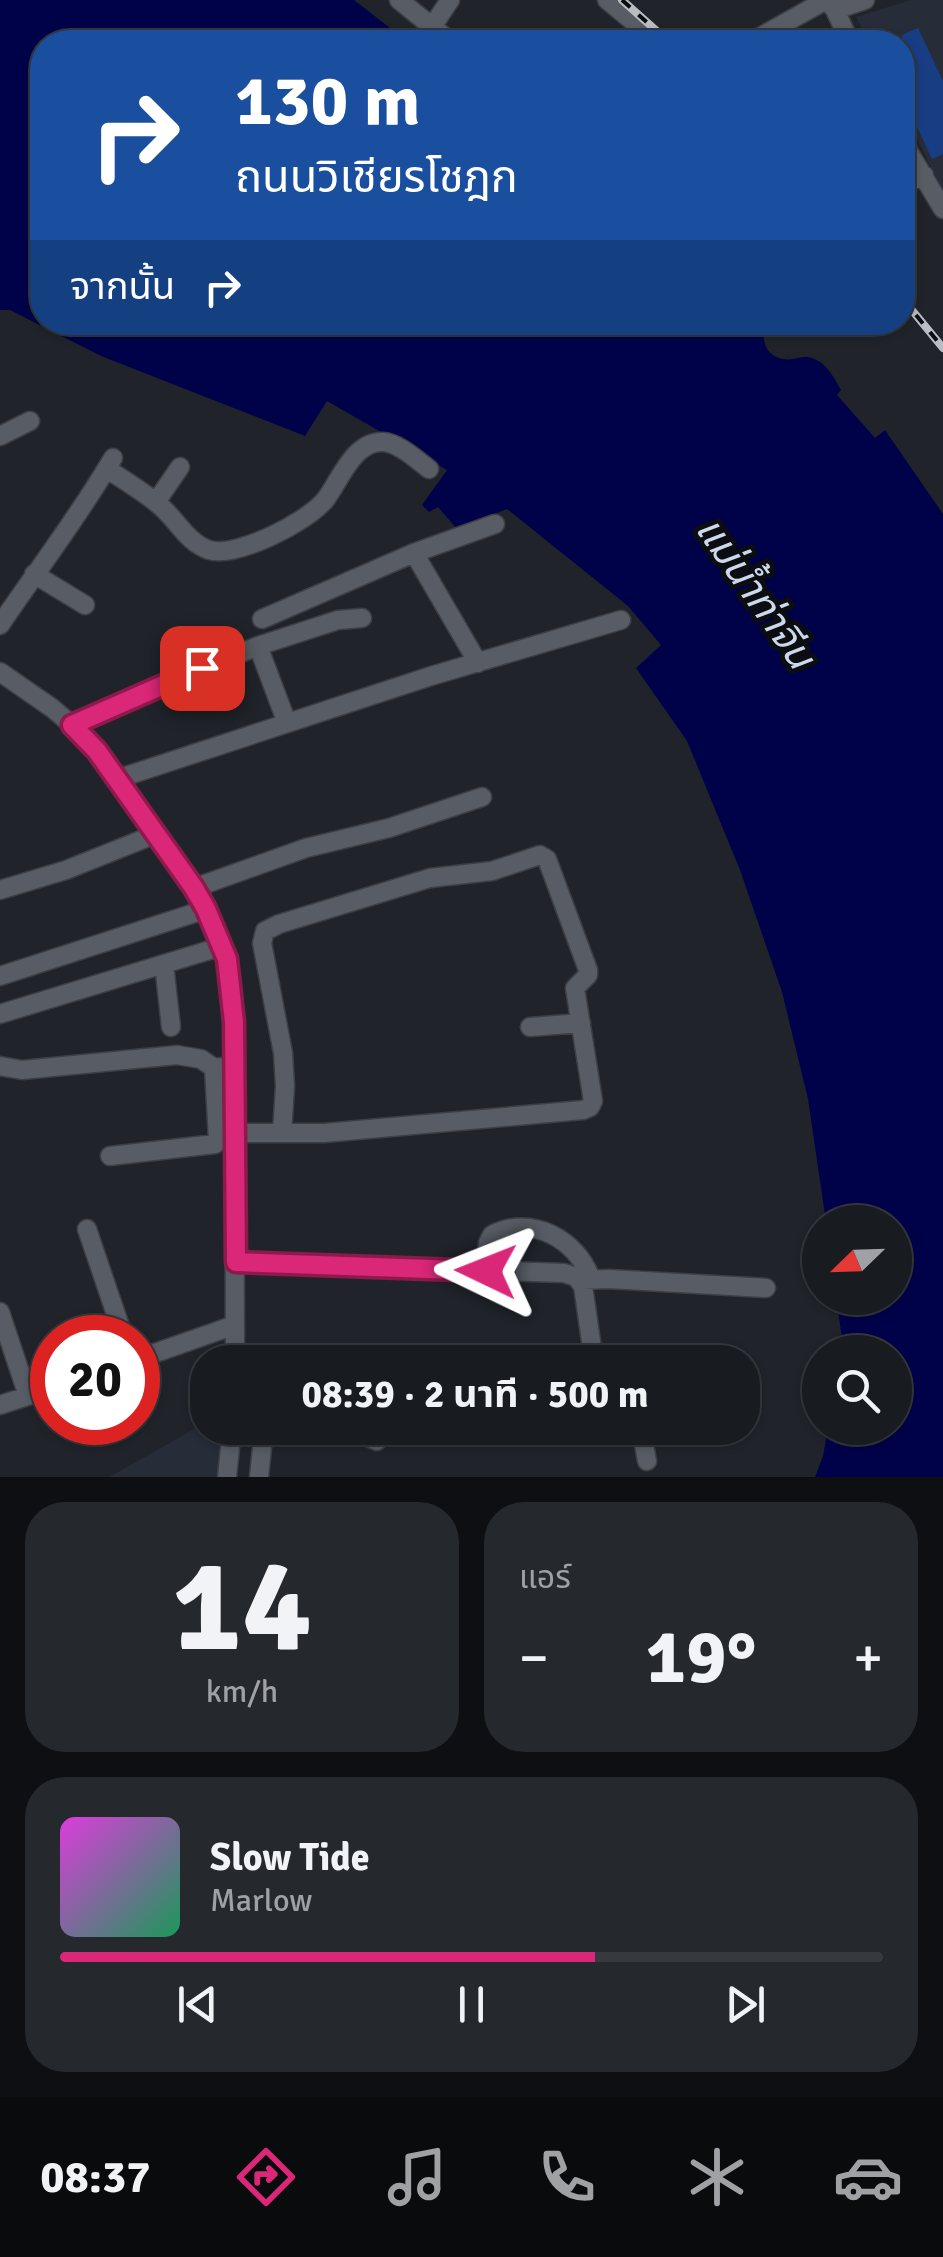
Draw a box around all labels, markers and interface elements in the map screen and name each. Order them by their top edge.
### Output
text: 130 m [235,58,420,144]
icon: right [70,70,200,200]
text: ถนนวิเชียรโชฎก [235,150,518,205]
icon: right [195,260,250,315]
text: จากนั้น [70,263,175,310]
water label: แม่น้ำท่าจีน [685,505,830,680]
pin [160,626,245,711]
icon: arrive [175,641,230,696]
north arrow [802,1205,912,1315]
map controls [802,1205,912,1445]
position arrow [434,1219,538,1323]
speed limit sign: 20 [30,1315,160,1445]
button: search [802,1335,912,1445]
text: 08:39 · 2 นาที · 500 m [302,1371,648,1418]
text: 14 [172,1527,312,1687]
text: แอร์ [519,1558,571,1597]
text: 19° [646,1611,757,1704]
text: − [519,1624,549,1692]
text: + [853,1624,883,1692]
text: km/h [206,1672,278,1711]
text: Slow Tide [210,1834,370,1881]
text: Marlow [210,1881,312,1920]
icon: previous [170,1977,225,2032]
icon: pause [444,1977,499,2032]
icon: next [718,1977,773,2032]
icon: directions [231,2142,301,2212]
icon: music [382,2142,452,2212]
icon: phone [532,2142,602,2212]
icon: climate [682,2142,752,2212]
icon: car [833,2142,903,2212]
text: 08:37 [40,2150,151,2205]

